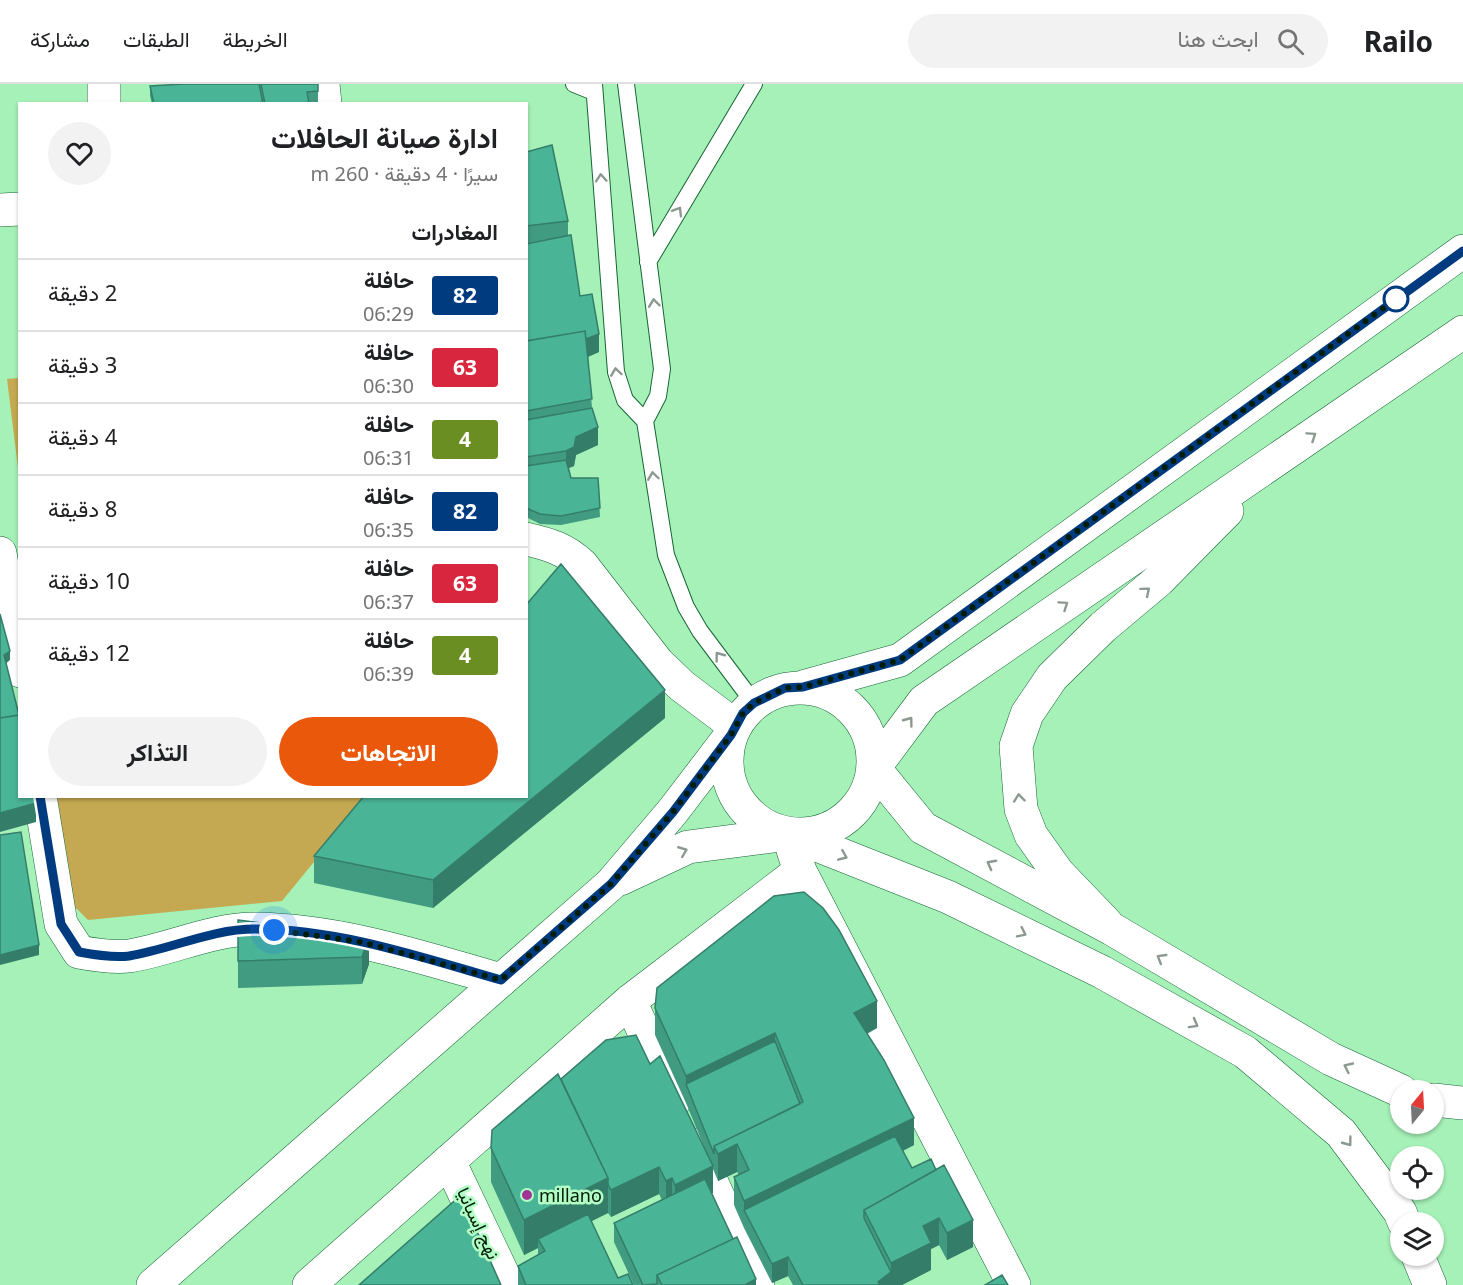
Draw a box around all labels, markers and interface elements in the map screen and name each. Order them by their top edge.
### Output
search box [908,14,1328,68]
text: Railo [1364,22,1433,60]
text: ابحث هنا [1177,23,1259,53]
text: مشاركة [30,25,90,53]
text: الطبقات [123,25,190,53]
text: الخريطة [223,25,288,53]
icon: search [1274,25,1307,58]
text: ادارة صيانة الحافلات [271,118,498,156]
button: heart [48,122,111,185]
text: سيرًا · 4 دقيقة · 260 m [311,160,498,187]
one-way arrow [595,173,608,183]
one-way arrow [671,207,683,217]
text: المغادرات [412,216,498,246]
text: حافلة [364,264,414,294]
text: 2 دقيقة [48,277,117,307]
text: 82 [453,281,477,309]
unlabelled marker [1383,286,1409,312]
one-way arrow [648,299,660,308]
text: 06:29 [363,300,414,327]
text: حافلة [364,336,414,366]
text: 3 دقيقة [48,349,117,379]
text: 63 [453,353,477,381]
one-way arrow [611,368,623,377]
text: 06:30 [363,372,414,399]
text: حافلة [364,408,414,438]
text: 4 دقيقة [48,421,117,451]
text: 4 [459,425,471,453]
one-way arrow [1305,432,1316,443]
text: 06:31 [363,444,414,471]
one-way arrow [648,472,660,481]
text: حافلة [364,480,414,510]
text: 8 دقيقة [48,493,117,523]
text: 82 [453,497,477,525]
text: 06:35 [363,516,414,543]
text: حافلة [364,552,414,582]
text: 10 دقيقة [48,565,130,595]
text: 63 [453,569,477,597]
one-way arrow [1139,587,1150,598]
text: 06:37 [363,588,414,615]
one-way arrow [1058,601,1069,612]
text: حافلة [364,624,414,654]
text: 12 دقيقة [48,637,130,667]
text: 4 [459,641,471,669]
one-way arrow [715,652,726,663]
text: 06:39 [363,660,414,687]
button: التذاكر [48,717,267,786]
button: الاتجاهات [279,717,498,786]
one-way arrow [902,717,913,728]
one-way arrow [1013,793,1026,802]
one-way arrow [676,846,687,858]
one-way arrow [836,849,847,861]
one-way arrow [986,860,997,871]
your location [259,915,289,945]
one-way arrow [1015,926,1026,938]
one-way arrow [1157,954,1167,966]
one-way arrow [1188,1016,1199,1028]
one-way arrow [1343,1062,1354,1074]
north arrow [1390,1080,1444,1134]
map controls [1390,1080,1444,1266]
one-way arrow [1340,1136,1351,1147]
button: locate [1390,1146,1444,1200]
street label: نهج إسبانيا [451,1183,506,1263]
place label: millano [539,1183,602,1207]
marker: millano [520,1188,534,1202]
button: layers [1390,1212,1444,1266]

